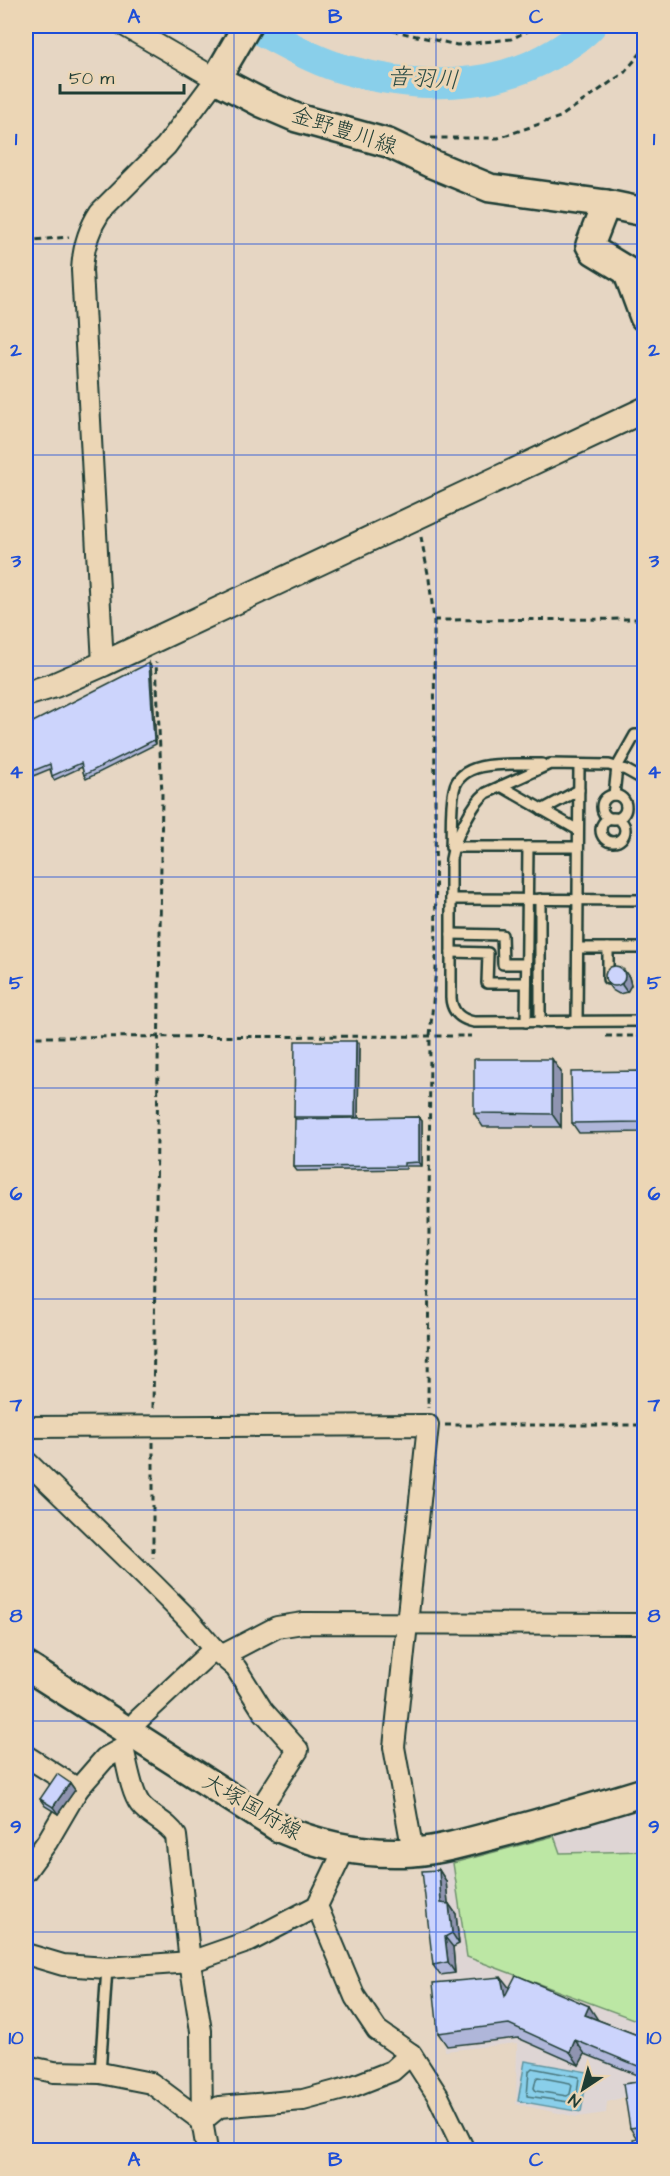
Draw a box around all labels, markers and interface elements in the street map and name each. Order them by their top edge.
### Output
text: A [128,3,141,31]
text: B [328,3,343,31]
text: C [529,3,544,31]
scale bar [60,57,184,95]
water label: 音羽川 [386,60,460,98]
text: 50 m [69,66,114,91]
street label: 金野豊川線 [287,99,401,163]
text: 1 [15,125,18,153]
text: 1 [653,125,656,153]
text: 2 [9,336,22,364]
text: 2 [647,336,660,364]
text: 3 [10,547,22,575]
text: 3 [648,547,660,575]
text: 4 [9,758,23,786]
text: 4 [647,758,661,786]
text: 5 [9,969,24,997]
text: 5 [647,969,662,997]
text: 6 [10,1180,23,1208]
text: 6 [648,1180,661,1208]
text: 7 [9,1391,23,1419]
text: 7 [647,1391,661,1419]
text: 8 [10,1602,23,1630]
text: 8 [648,1602,661,1630]
street label: 大塚国府線 [197,1766,307,1848]
text: 9 [10,1813,22,1841]
text: 9 [648,1813,660,1841]
text: 10 [8,2024,24,2052]
text: 10 [646,2024,662,2052]
north arrow [553,2059,613,2119]
text: N [564,2088,585,2112]
text: A [128,2146,141,2174]
text: B [328,2146,343,2174]
text: C [529,2146,544,2174]

